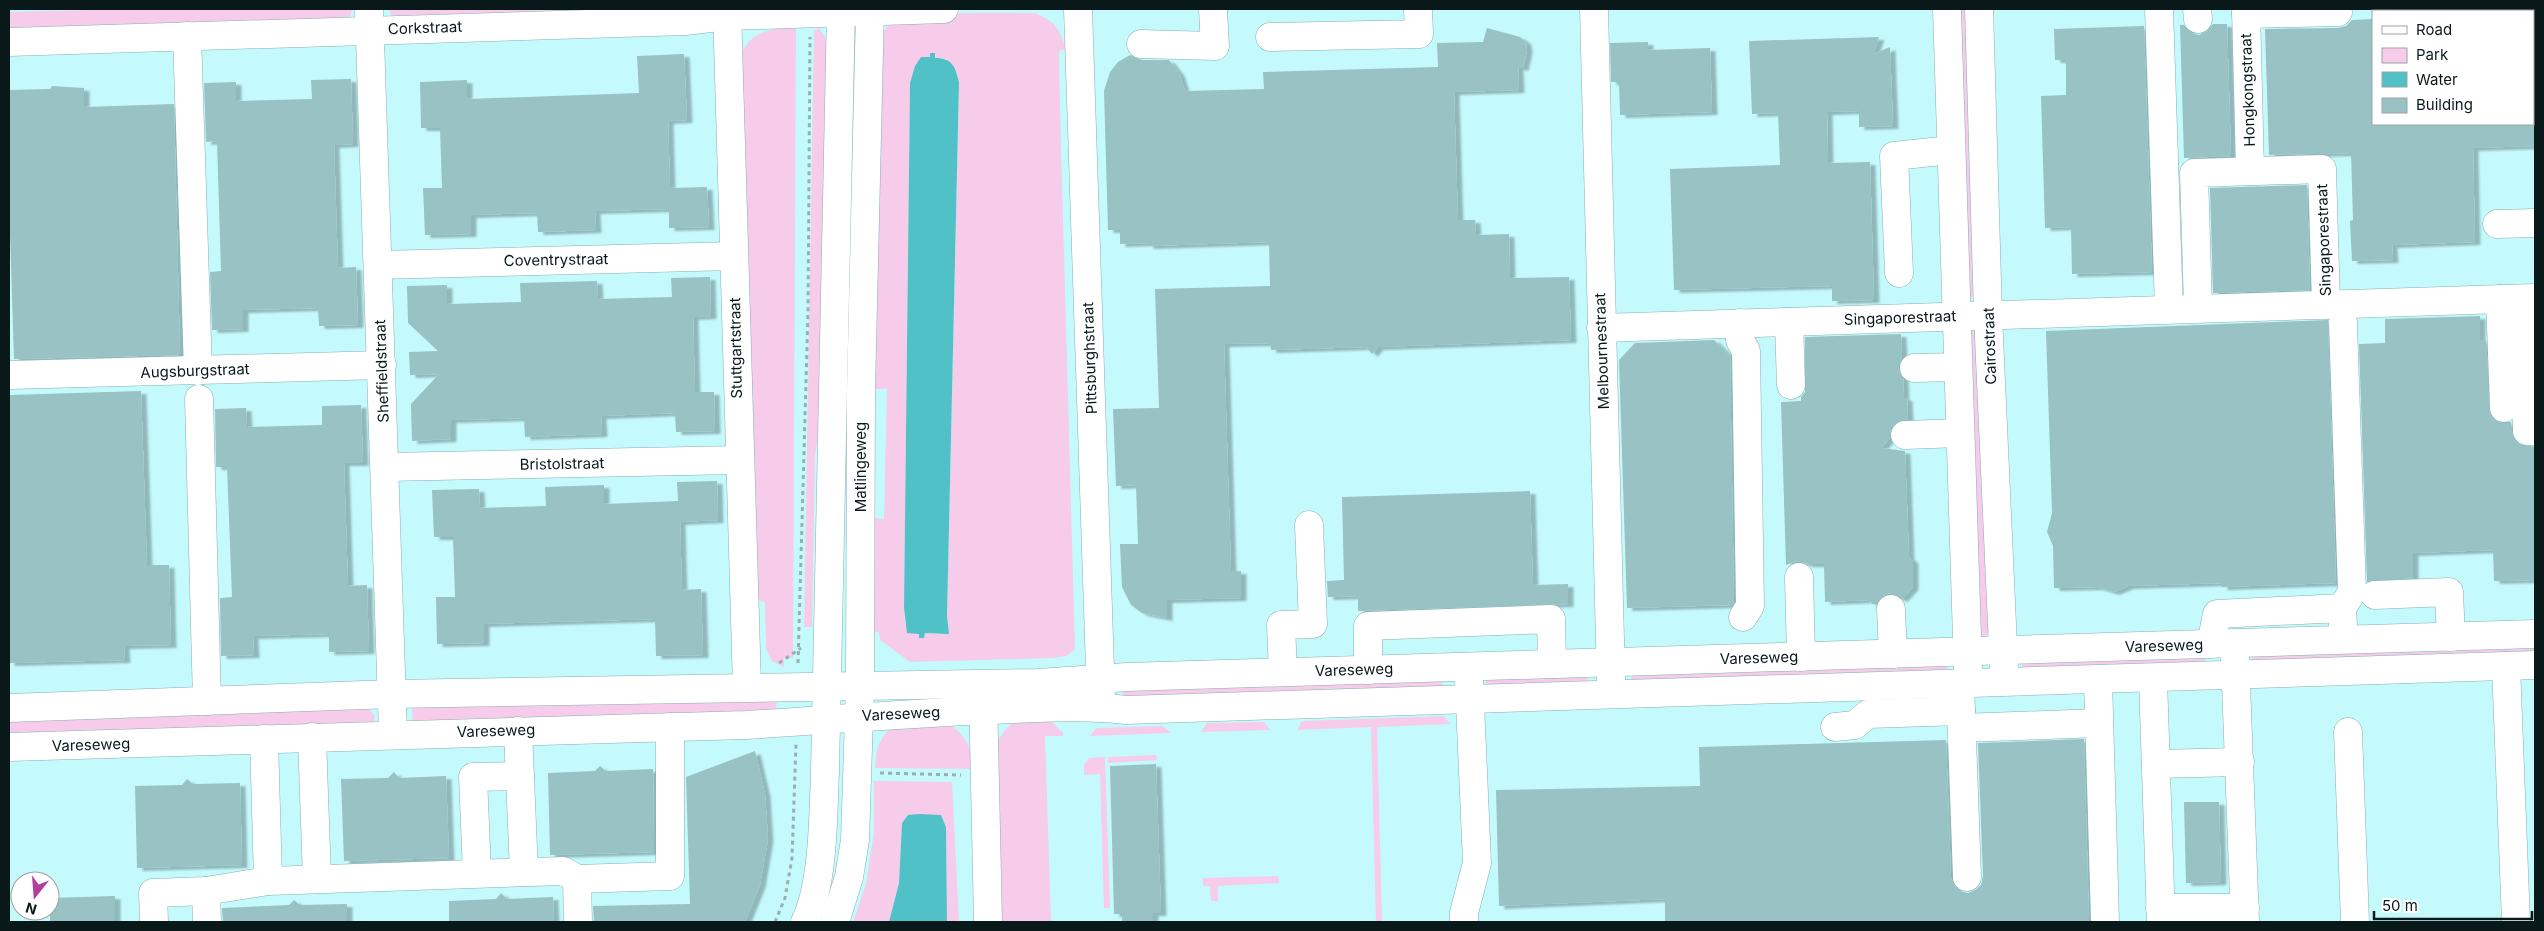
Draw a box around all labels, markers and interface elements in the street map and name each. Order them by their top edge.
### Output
legend [2372,10,2534,125]
street label: Corkstraat [388,17,463,38]
text: Road [2416,20,2452,39]
street label: Hongkongstraat [2236,33,2259,147]
text: Park [2416,45,2449,64]
text: Water [2416,70,2458,89]
text: Building [2416,95,2473,114]
street label: Singaporestraat [2312,183,2335,296]
street label: Coventrystraat [503,249,609,270]
street label: Melbournestraat [1590,292,1613,410]
street label: Stuttgartstraat [725,297,746,399]
street label: Pittsburghstraat [1078,302,1101,414]
street label: Singaporestraat [1844,306,1957,329]
street label: Cairostraat [1979,307,2000,385]
street label: Sheffieldstraat [370,319,393,423]
street label: Augsburgstraat [140,359,250,382]
street label: Matlingeweg [851,422,870,512]
street label: Bristolstraat [519,453,605,474]
street label: Vareseweg [2124,635,2204,656]
street label: Vareseweg [1719,647,1799,668]
street label: Vareseweg [1314,659,1394,680]
street label: Vareseweg [861,702,941,725]
street label: Vareseweg [456,720,536,741]
street label: Vareseweg [51,734,131,755]
north arrow [10,871,60,921]
scale bar [2374,888,2532,920]
text: 50 m [2382,896,2418,915]
text: N [23,899,39,919]

